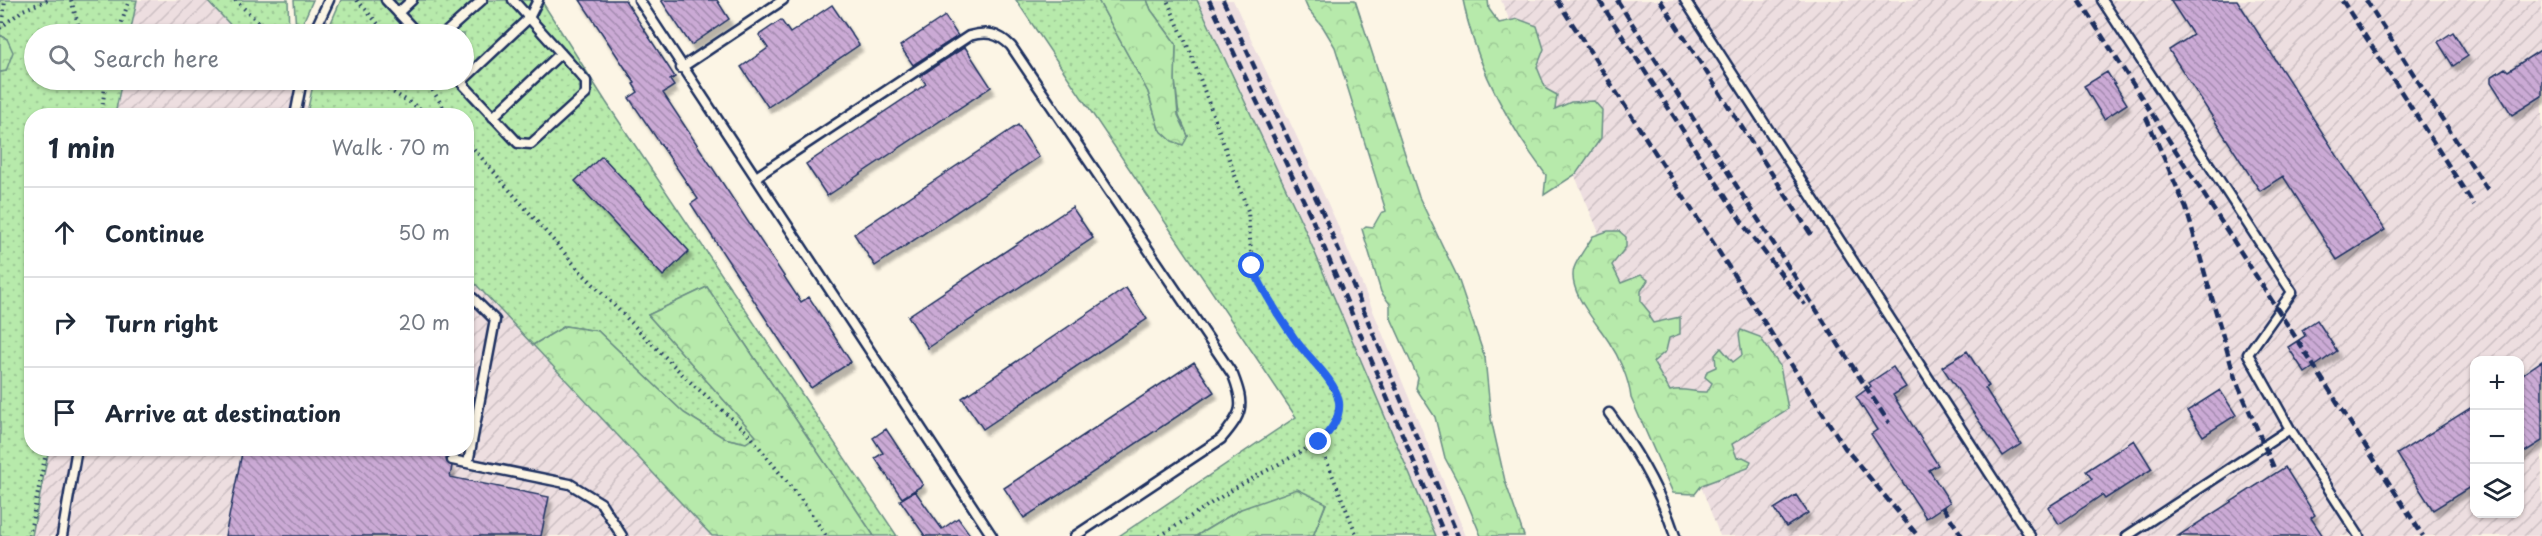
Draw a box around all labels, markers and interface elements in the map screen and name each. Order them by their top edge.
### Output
search box [24,24,474,90]
icon: search [45,41,78,74]
text: Search here [93,41,219,74]
text: 1 min [48,128,115,167]
text: Walk · 70 m [332,132,450,162]
icon: ahead [48,216,81,249]
text: Continue [105,216,204,249]
text: 50 m [398,217,450,247]
route start [1238,252,1264,278]
icon: right [48,306,81,339]
text: Turn right [105,306,218,339]
text: 20 m [398,307,450,337]
map controls [2470,356,2524,518]
button: + [2470,356,2524,410]
icon: arrive [48,396,81,429]
text: Arrive at destination [105,396,341,429]
button: − [2470,410,2524,464]
route end [1305,428,1331,454]
button: layers [2470,464,2524,518]

